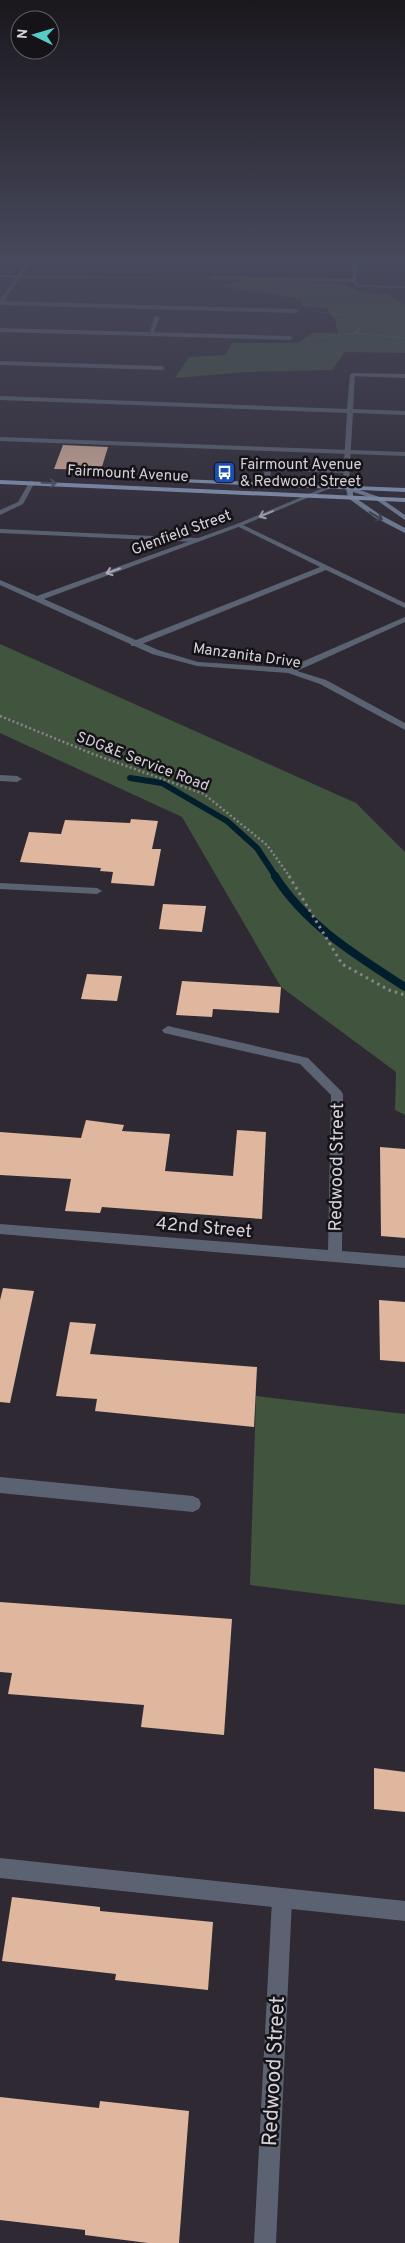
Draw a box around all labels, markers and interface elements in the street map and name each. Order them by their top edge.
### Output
north arrow [10,10,60,60]
text: N [15,28,32,40]
place label: Fairmount Avenue & Redwood Street [240,456,362,492]
bus stop icon: Fairmount Avenue & Redwood Street [212,461,236,485]
street label: Fairmount Avenue [67,462,189,487]
one-way arrow [40,478,56,488]
street label: Glenfield Street [129,507,234,560]
one-way arrow [258,511,273,520]
one-way arrow [369,512,383,522]
one-way arrow [106,567,121,576]
street label: Manzanita Drive [192,640,302,673]
street label: SDG&E Service Road [73,728,211,796]
street label: Redwood Street [325,1102,350,1232]
street label: 42nd Street [155,1213,253,1244]
street label: Redwood Street [257,1995,292,2147]

